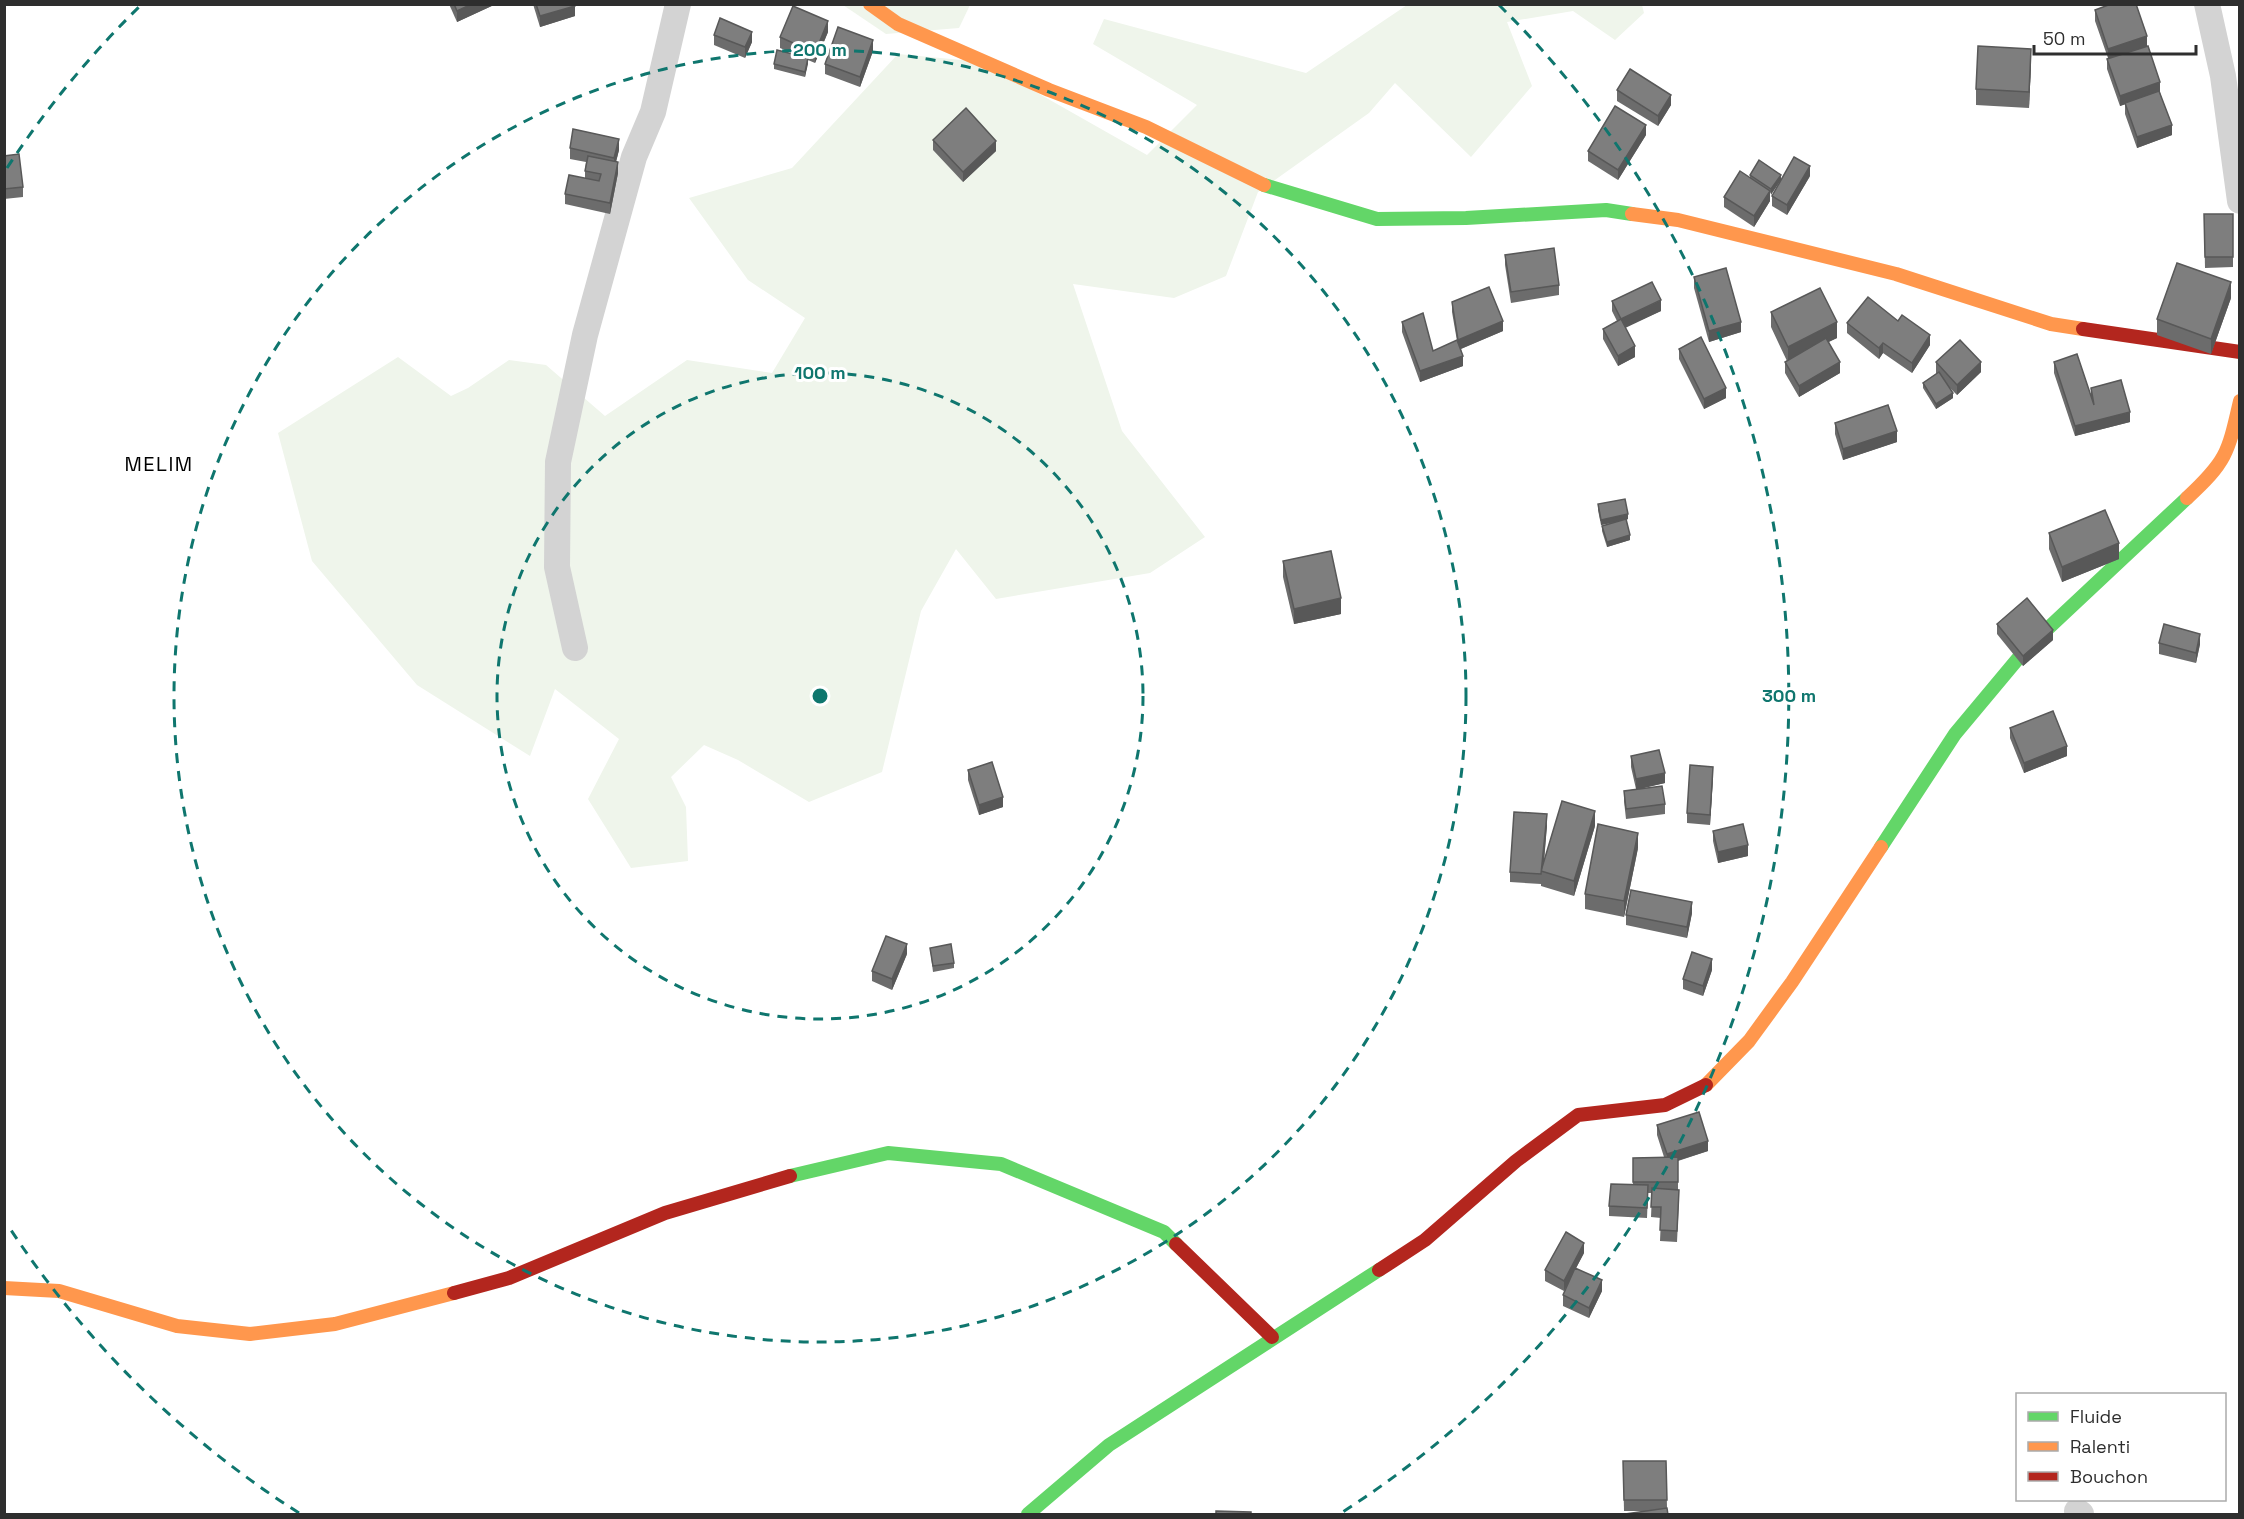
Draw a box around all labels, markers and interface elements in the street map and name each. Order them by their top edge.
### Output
scale bar [2034,18,2196,56]
text: 50 m [2043,27,2085,50]
text: 200 m [793,38,847,61]
text: 100 m [794,361,846,384]
district label: MELIM [124,451,194,477]
text: 300 m [1762,684,1816,707]
centre of rings [810,686,830,706]
legend [2016,1393,2226,1501]
text: Fluide [2070,1405,2122,1428]
text: Ralenti [2070,1435,2130,1458]
text: Bouchon [2070,1465,2148,1488]

